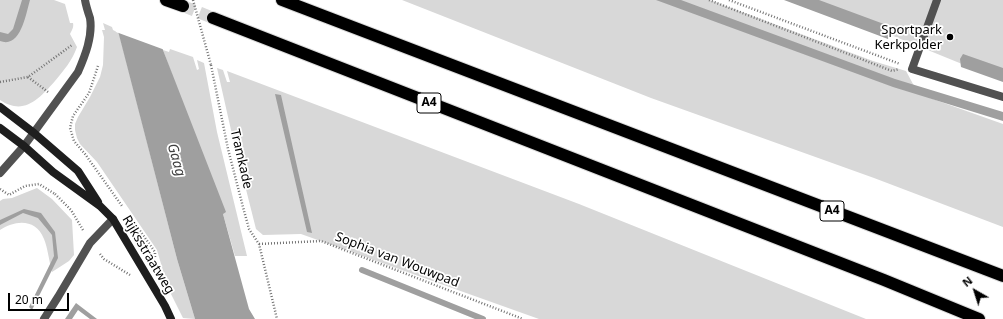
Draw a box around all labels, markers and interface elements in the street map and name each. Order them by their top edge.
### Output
place label: Sportpark Kerkpolder [874,22,942,53]
marker: Sportpark Kerkpolder [945,32,955,42]
road number: A4 [417,93,441,113]
street label: Tramkade [227,128,255,190]
water label: Gaag [163,142,189,178]
road number: A4 [820,201,844,221]
street label: Rijksstraatweg [118,213,178,297]
street label: Sophia van Wouwpad [333,229,461,291]
north arrow [955,271,995,311]
text: N [959,273,975,290]
scale bar [10,285,71,311]
text: 20 m [15,291,43,308]

